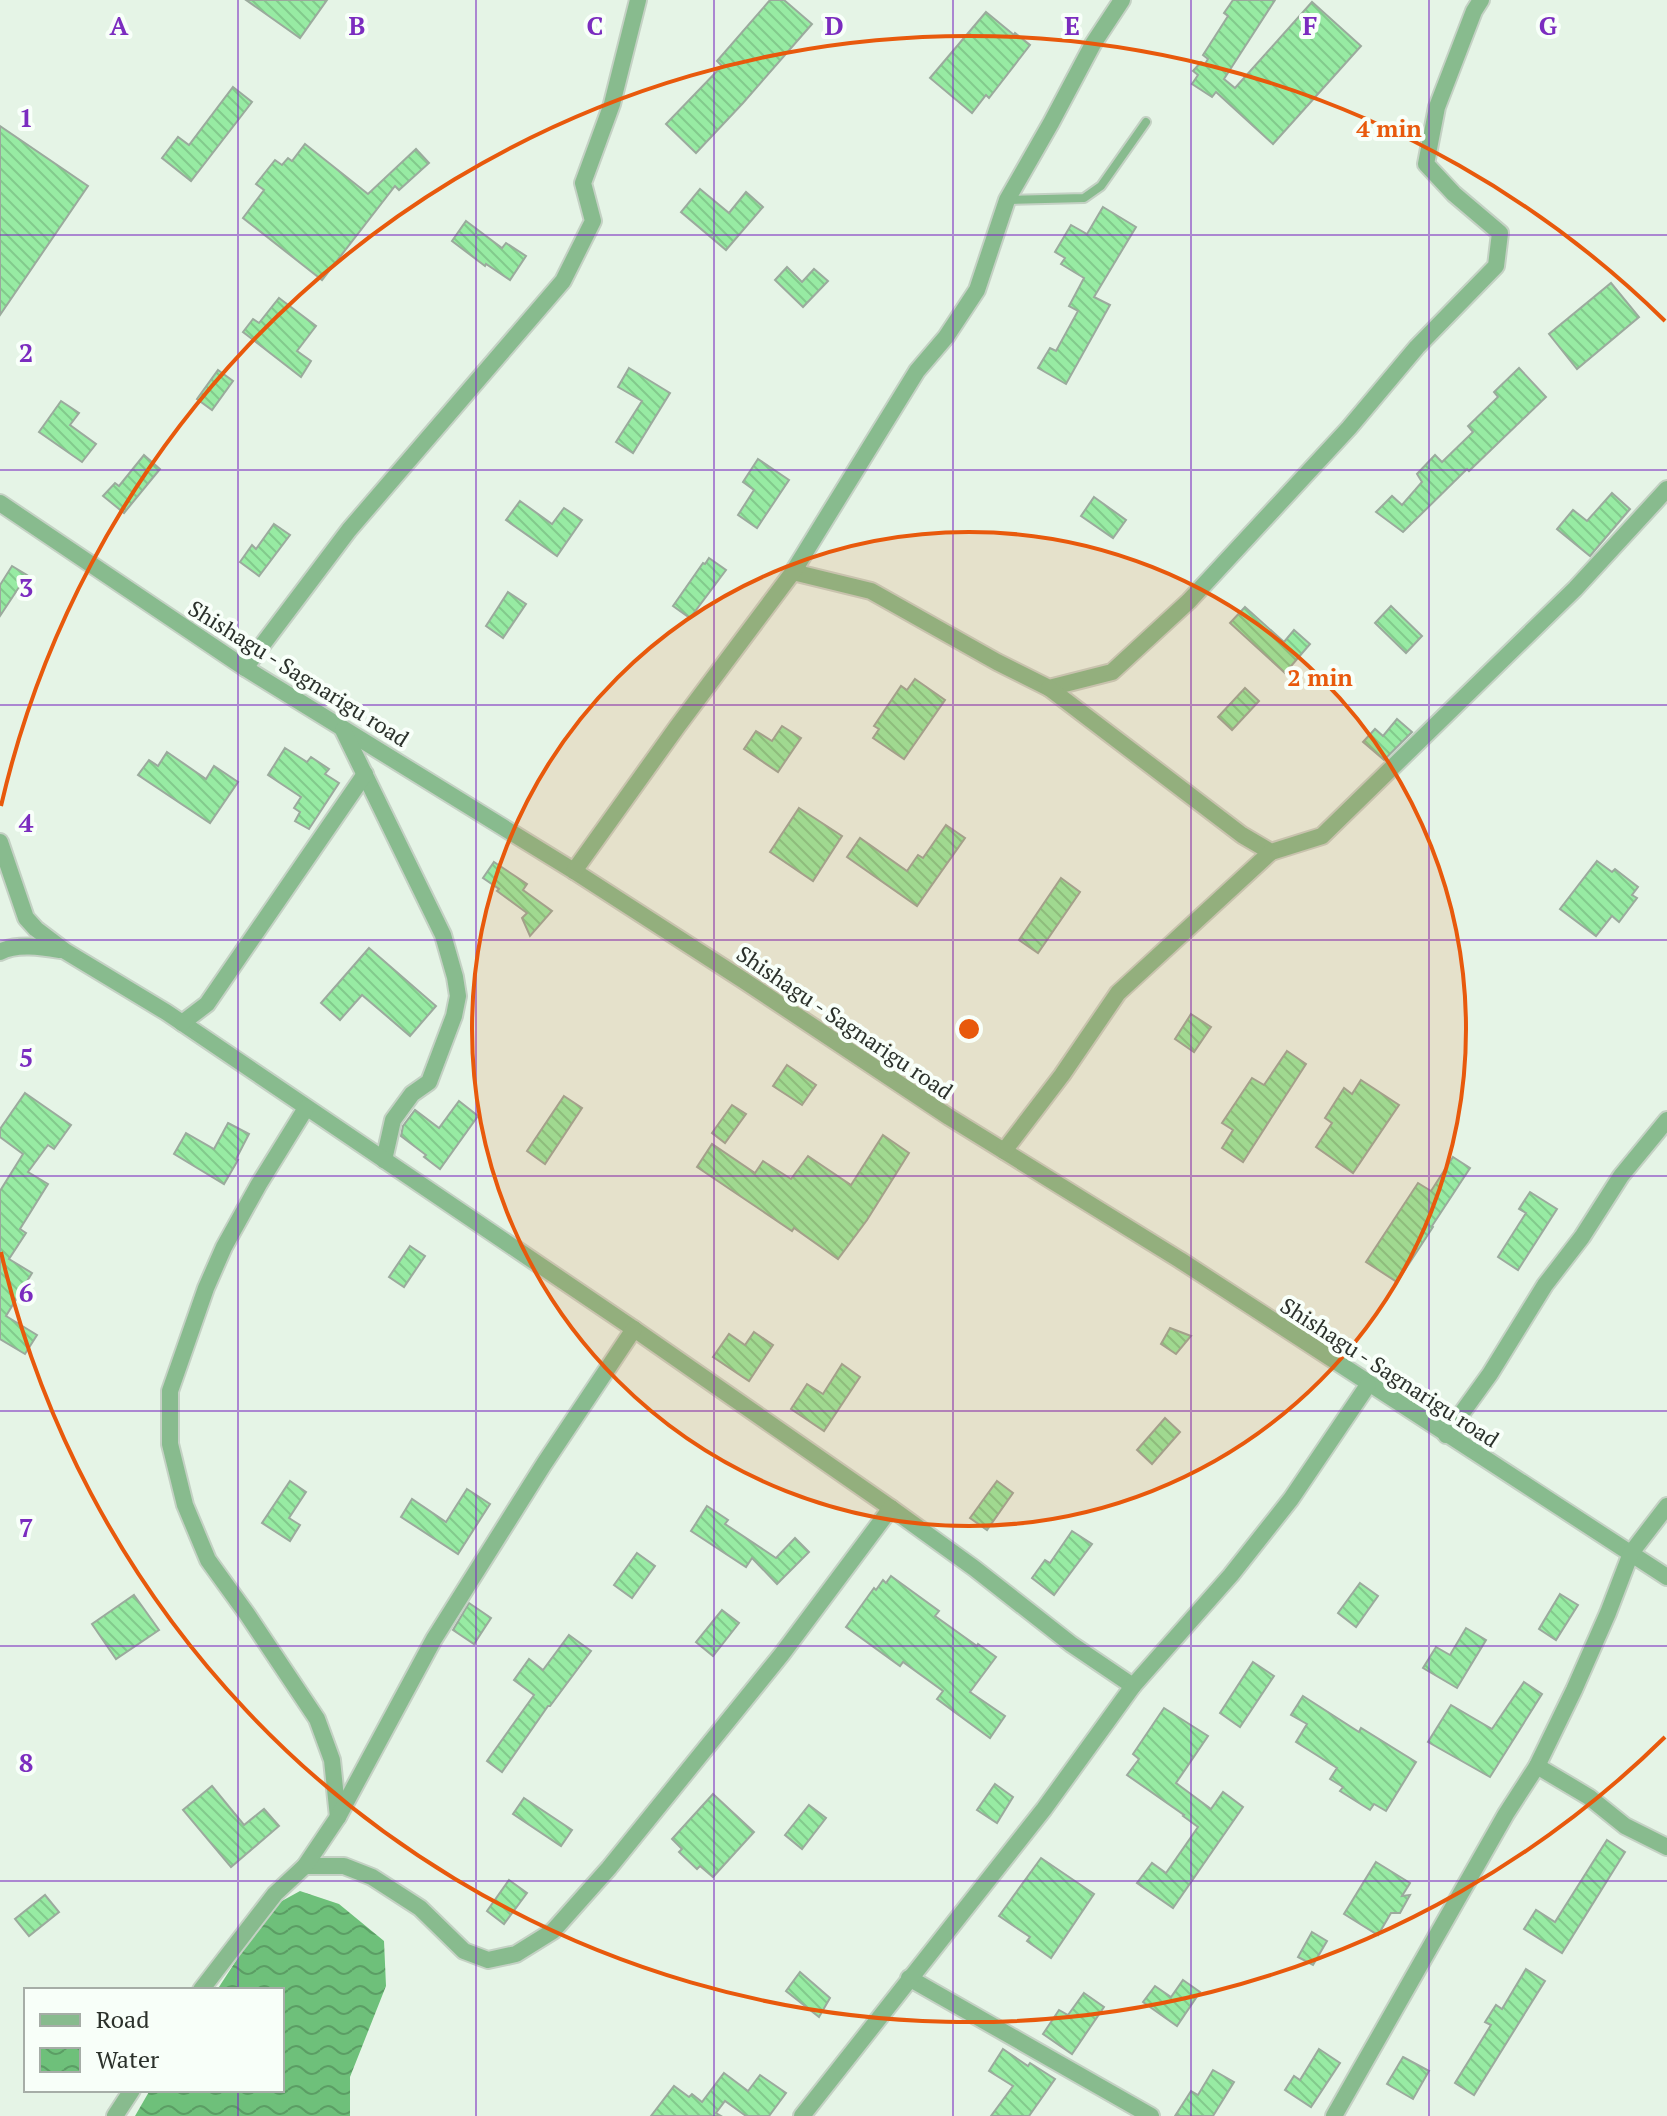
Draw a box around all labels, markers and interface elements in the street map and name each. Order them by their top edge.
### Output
text: A [110,8,129,42]
text: B [349,8,365,42]
text: C [587,8,603,42]
text: D [824,8,844,42]
text: E [1064,8,1080,42]
text: F [1303,8,1318,42]
text: G [1539,8,1558,42]
text: 1 [19,100,33,134]
text: 4 min [1356,112,1422,144]
text: 2 [19,335,33,369]
text: 3 [19,570,33,604]
street label: Shishagu - Sagnarigu road [183,593,415,753]
text: 2 min [1287,661,1353,693]
text: 4 [19,805,34,839]
street label: Shishagu - Sagnarigu road [731,939,959,1105]
centre of rings [955,1015,983,1043]
text: 5 [19,1040,33,1074]
text: 6 [19,1275,33,1309]
street label: Shishagu - Sagnarigu road [1275,1291,1505,1453]
text: 7 [19,1510,33,1544]
text: 8 [19,1745,33,1779]
legend [24,1988,284,2092]
text: Road [96,2003,150,2035]
text: Water [96,2043,160,2075]

